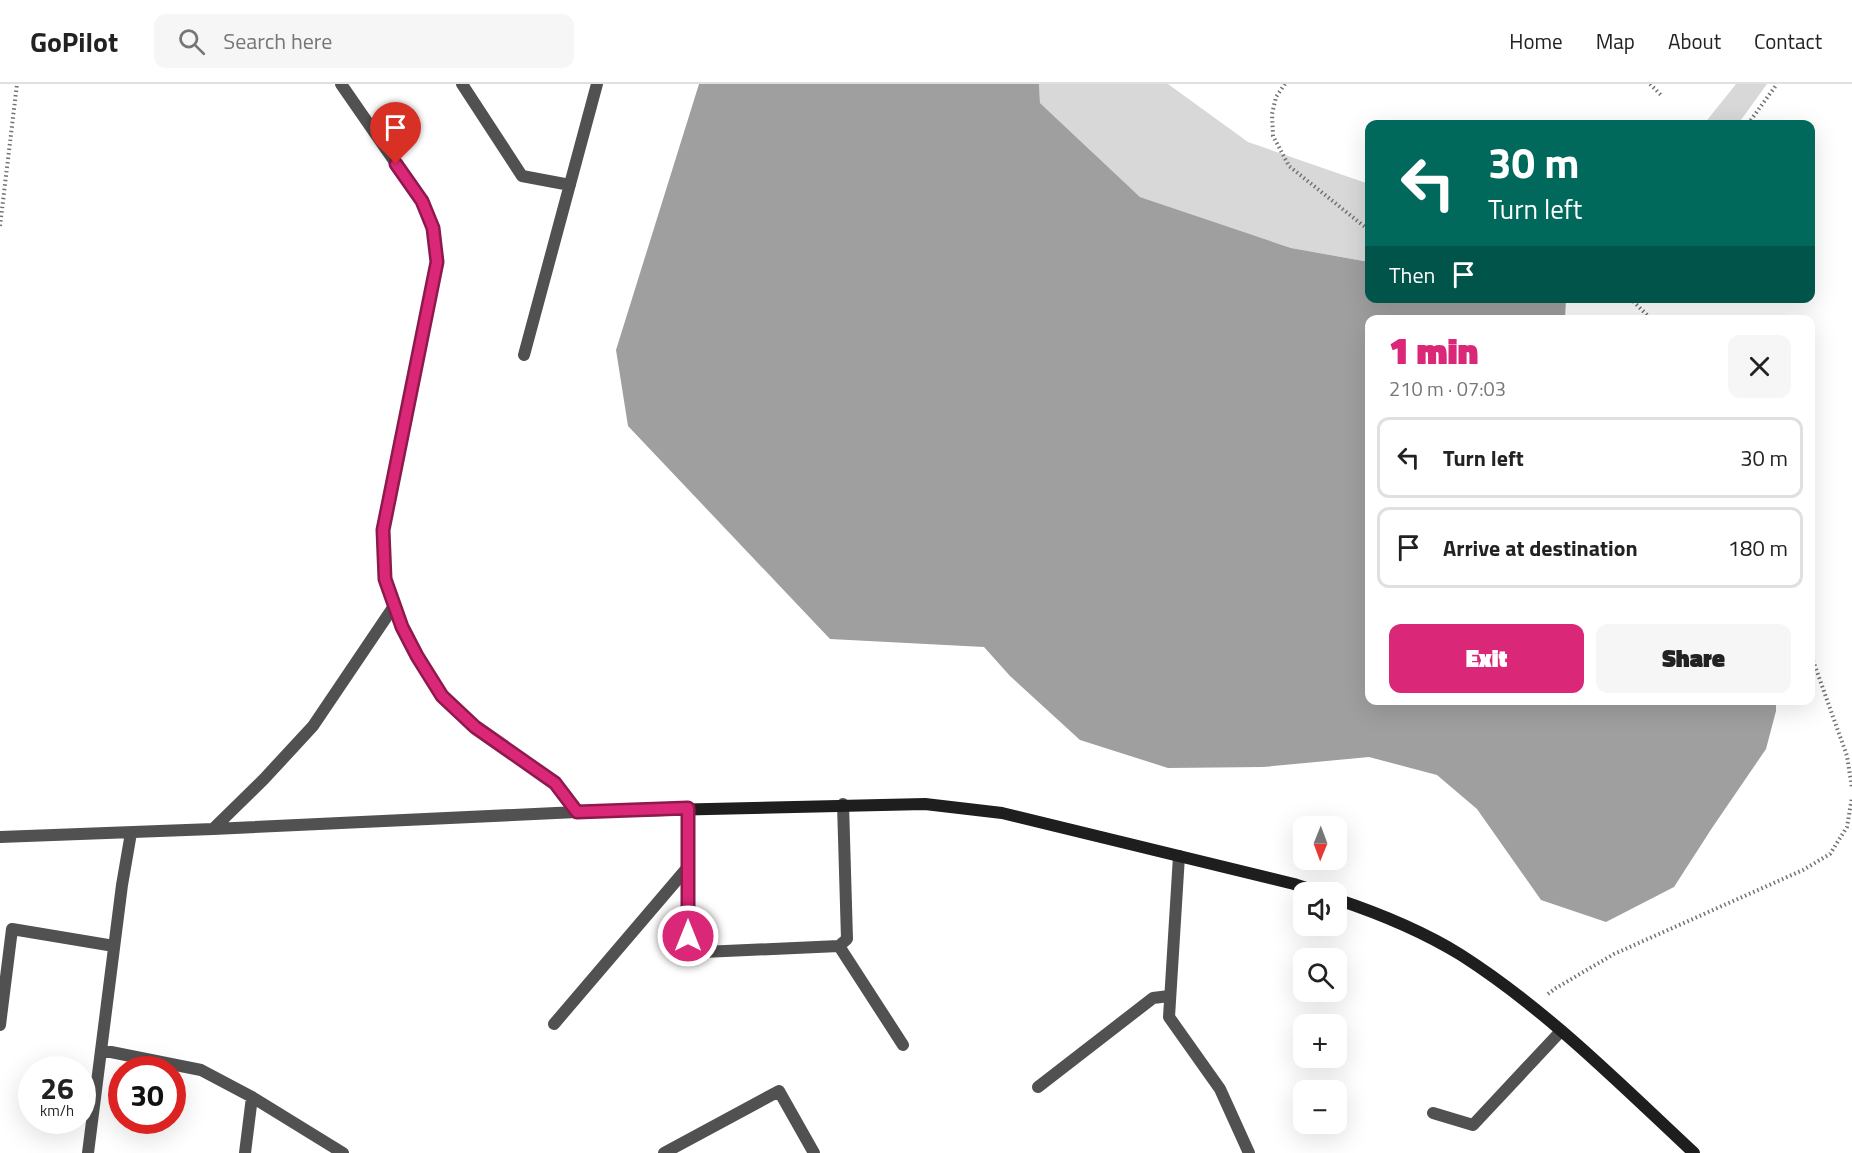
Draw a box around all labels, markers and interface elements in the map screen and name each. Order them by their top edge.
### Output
search box [154,14,574,68]
text: GoPilot [30,20,118,63]
text: Search here [223,24,332,58]
icon: search [175,25,208,58]
text: Home [1509,25,1563,57]
text: Map [1596,25,1635,57]
text: About [1668,25,1721,57]
text: Contact [1754,25,1822,57]
pin [370,102,421,164]
icon: arrive [379,111,412,144]
text: 30 m [1488,130,1580,194]
icon: left [1389,144,1467,222]
text: Turn left [1488,188,1582,229]
text: Then [1389,258,1435,292]
icon: arrive [1447,258,1480,291]
text: 1 min [1389,323,1478,378]
button: close [1728,335,1791,398]
text: 210 m · 07:03 [1389,373,1506,404]
icon: left [1392,441,1425,474]
text: Turn left [1443,441,1524,475]
text: 30 m [1740,441,1788,475]
icon: arrive [1392,531,1425,564]
text: Arrive at destination [1443,531,1638,565]
text: 180 m [1728,531,1788,565]
button: Exit [1389,624,1584,693]
button: Share [1596,624,1791,693]
north arrow [1293,816,1347,870]
map controls [1293,816,1347,1134]
button: sound [1293,882,1347,936]
position arrow [656,904,720,968]
button: search [1293,948,1347,1002]
button: + [1293,1014,1347,1068]
speed limit sign: 30 [108,1056,186,1134]
text: 26 [40,1065,74,1111]
button: − [1293,1080,1347,1134]
text: km/h [40,1099,74,1122]

